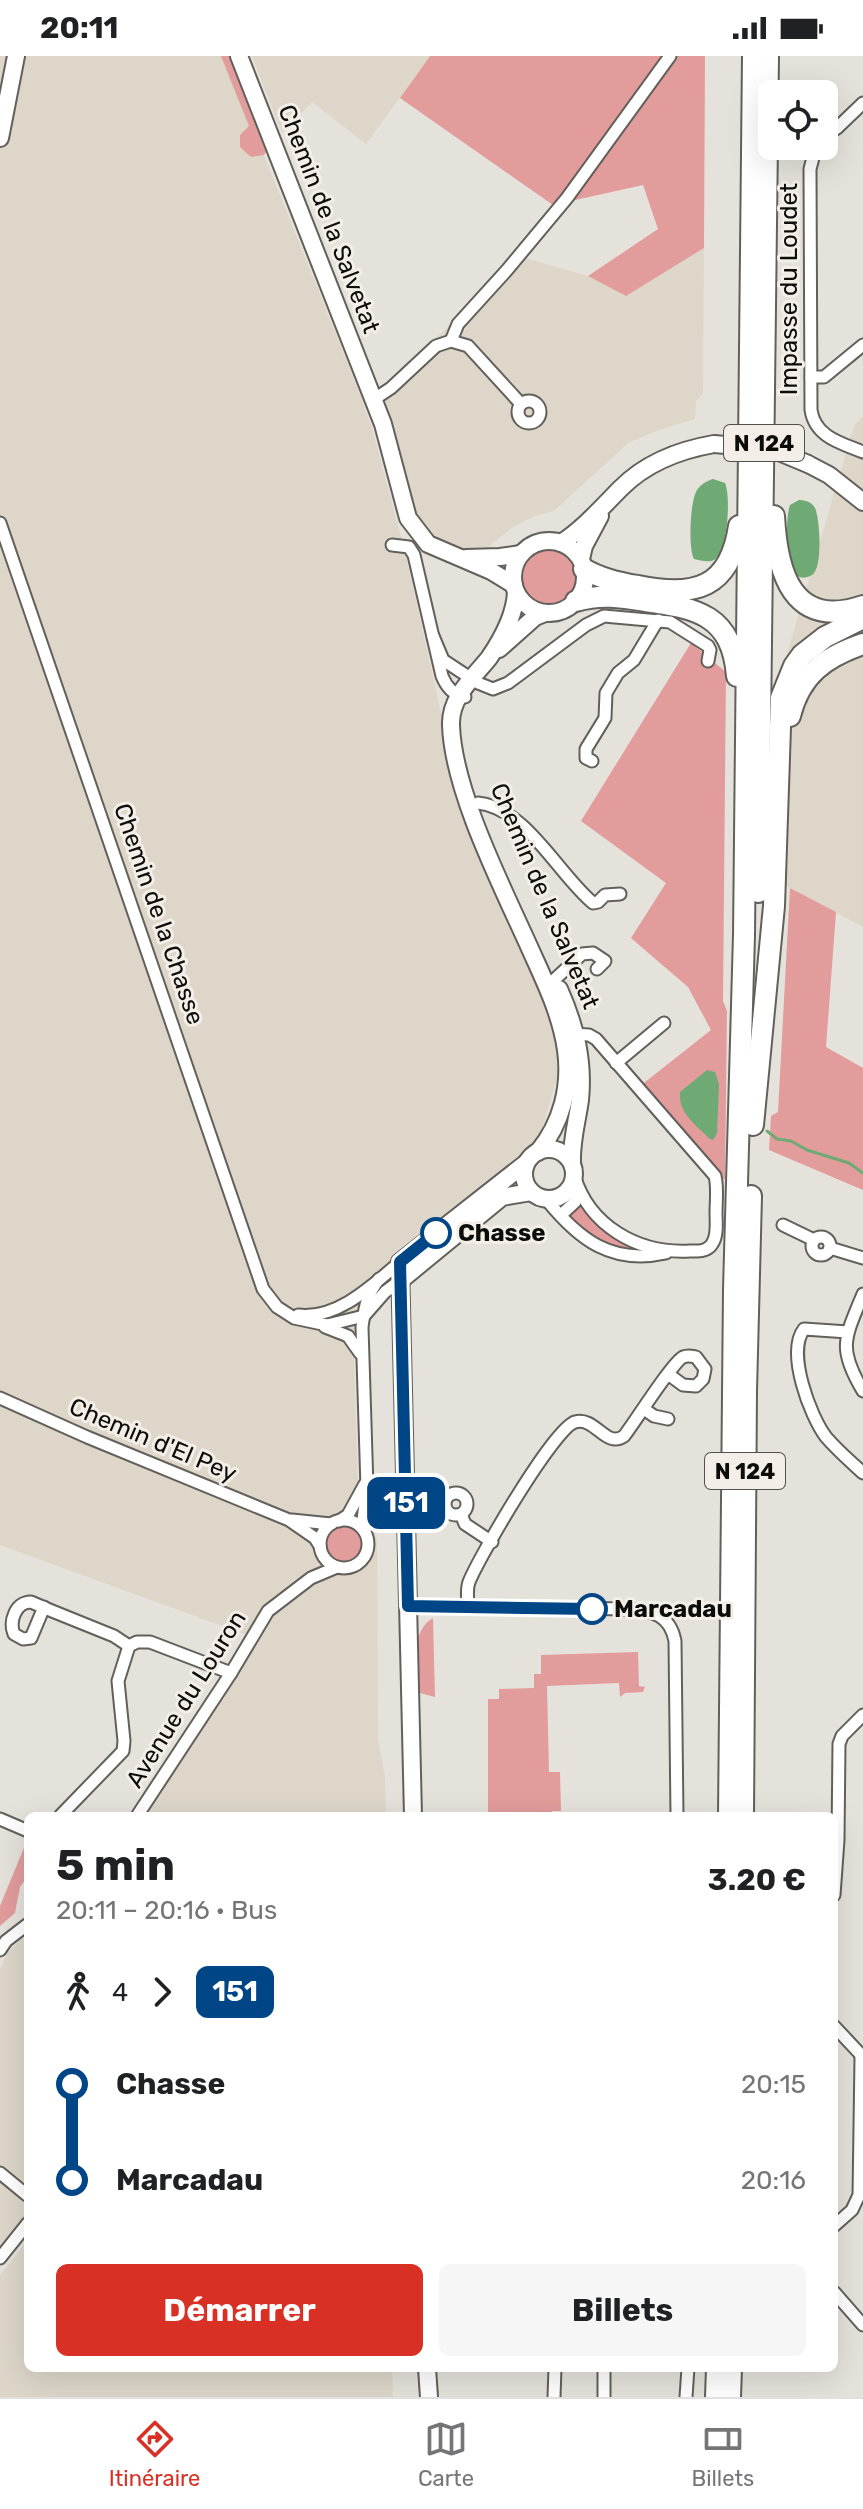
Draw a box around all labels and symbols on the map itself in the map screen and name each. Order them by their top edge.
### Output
street label: Chemin de la Salvetat [273,101,385,337]
street label: Impasse du Loudet [775,183,803,395]
road number: N 124 [724,425,804,461]
street label: Chemin de la Salvetat [485,779,605,1013]
street label: Chemin de la Chasse [108,800,210,1028]
marker: Chasse [421,1218,451,1248]
place label: Chasse [458,1219,545,1247]
street label: Chemin d'El Pey [65,1392,241,1488]
road number: N 124 [705,1453,785,1489]
line badge: 151 [360,1477,452,1529]
marker: Marcadau [577,1594,607,1624]
place label: Marcadau [614,1595,732,1623]
street label: Avenue du Louron [120,1605,252,1793]

